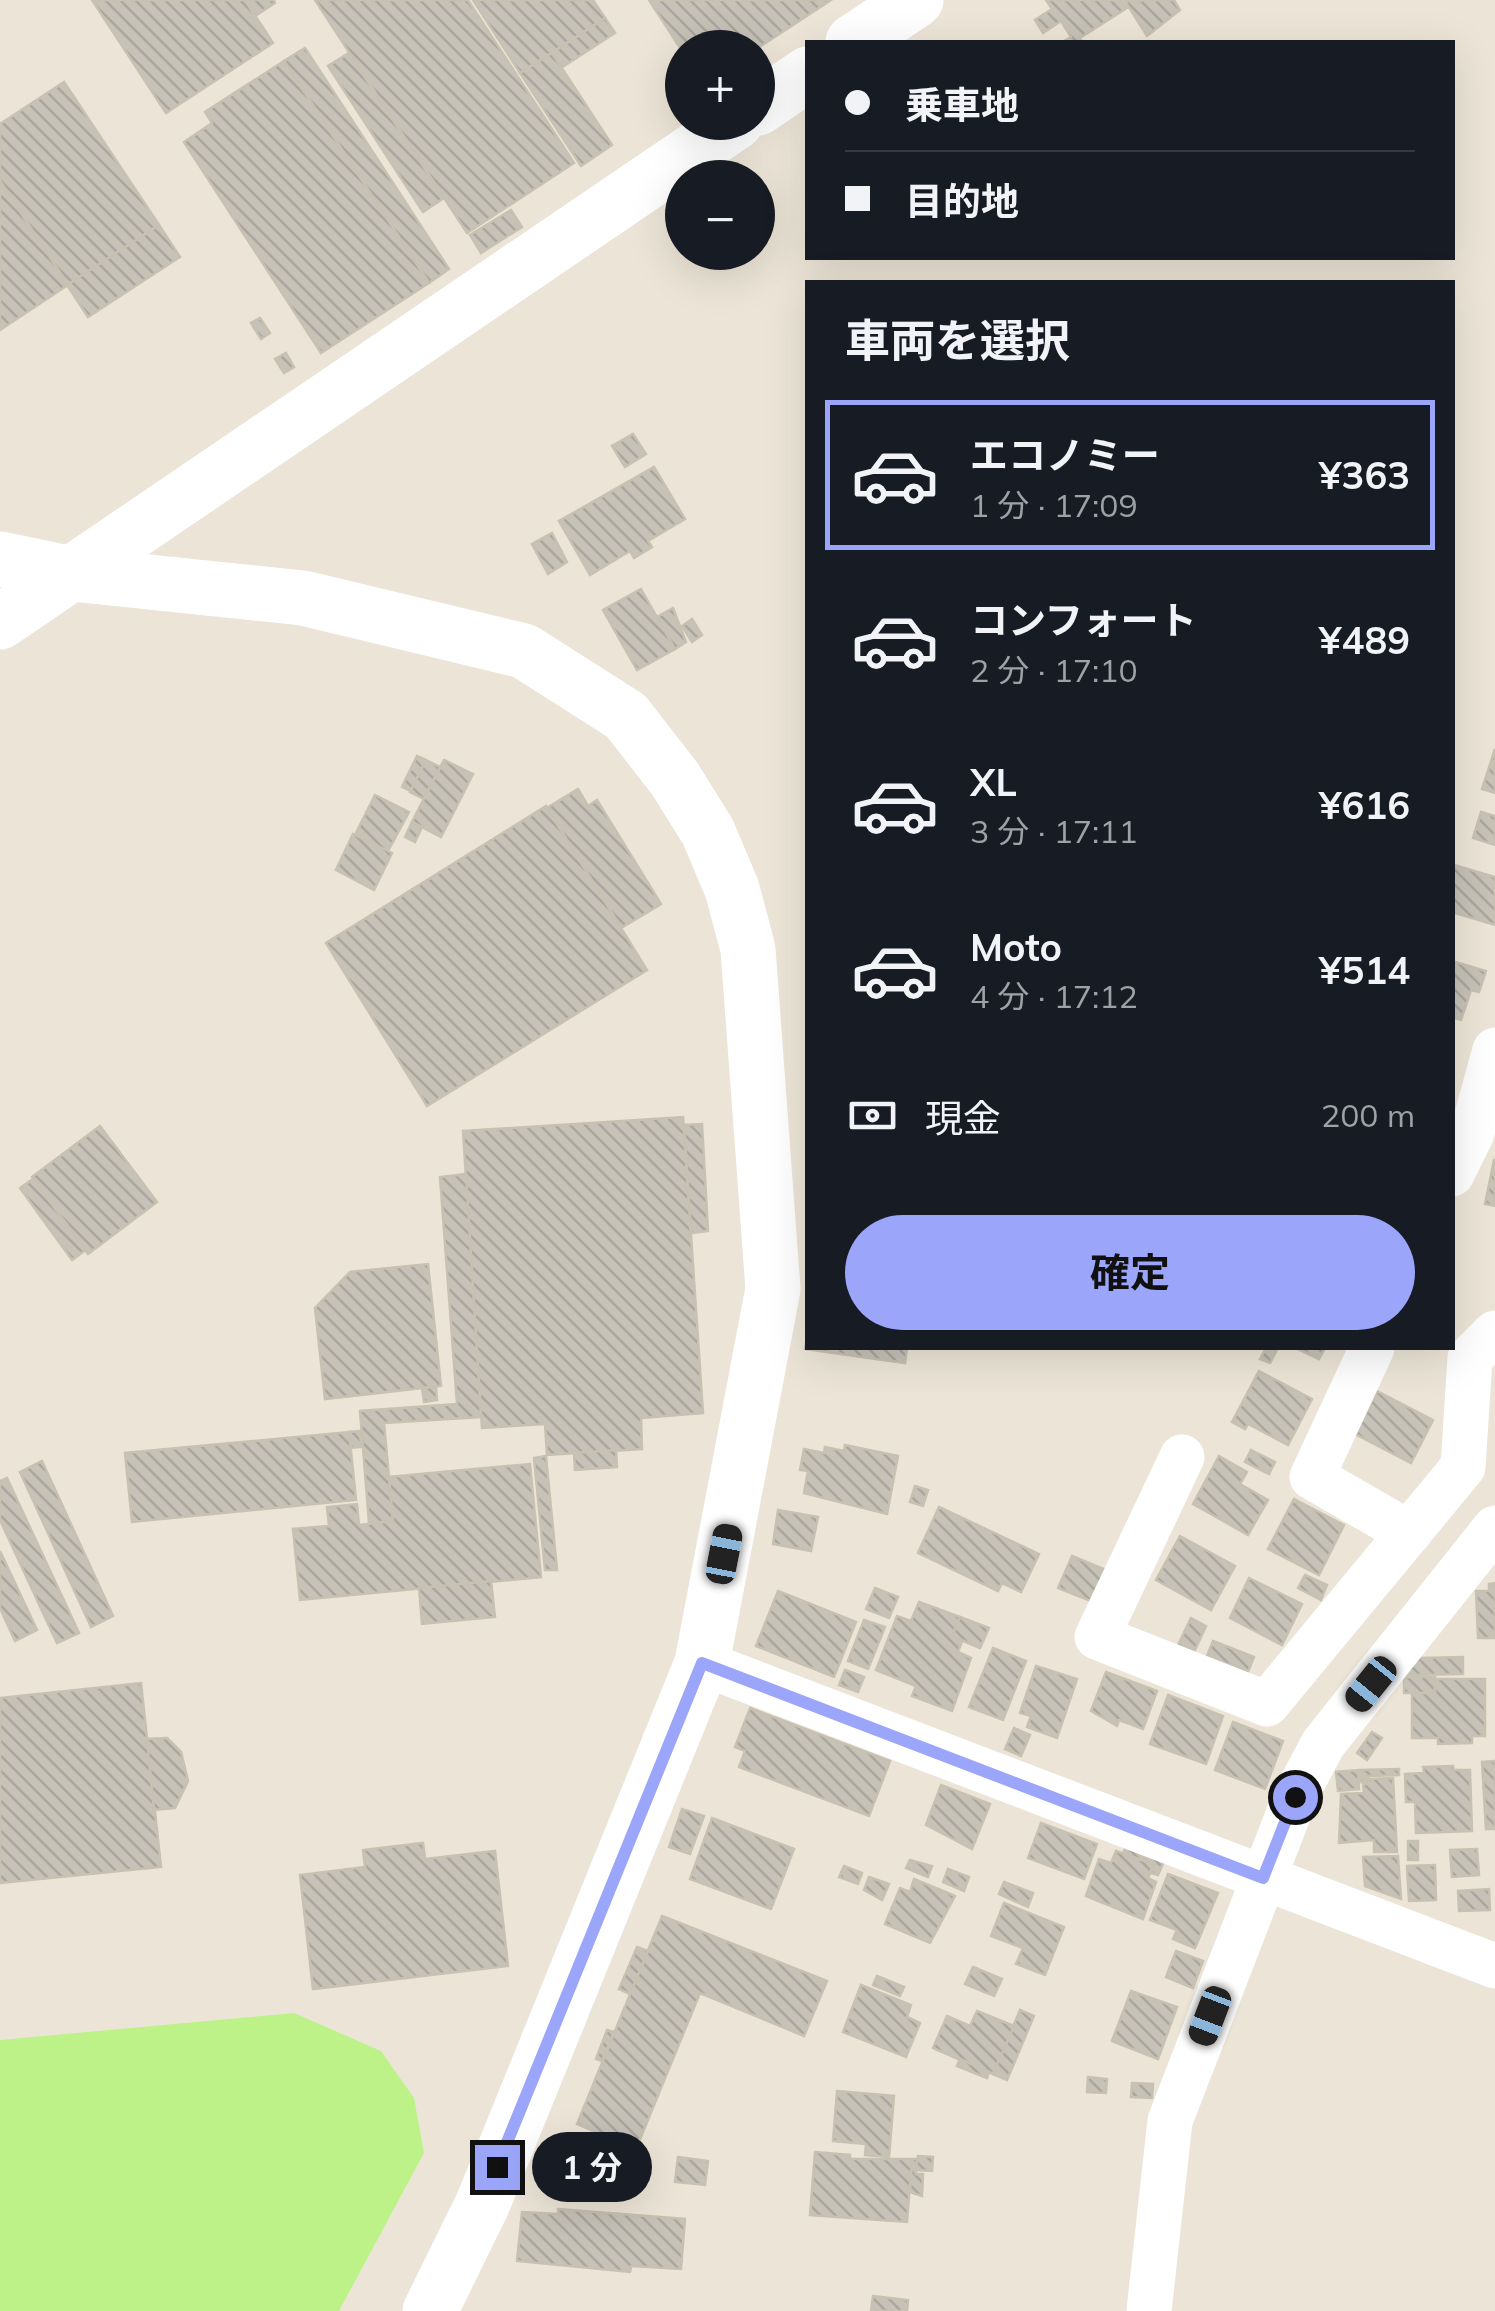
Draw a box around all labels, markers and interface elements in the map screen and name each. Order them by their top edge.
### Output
map controls [665,30,775,270]
button: + [665,30,775,140]
text: 乗車地 [905,81,1019,129]
button: − [665,160,775,270]
text: 目的地 [905,177,1019,225]
text: 車両を選択 [845,312,1070,368]
icon: car [850,430,940,520]
text: エコノミー [970,431,1160,479]
text: ¥363 [1319,451,1410,499]
text: 1 分 · 17:09 [970,485,1138,525]
icon: car [850,595,940,685]
text: コンフォート [970,596,1197,644]
text: ¥489 [1319,616,1410,664]
text: 2 分 · 17:10 [970,650,1138,690]
text: XL [970,758,1017,806]
icon: car [850,760,940,850]
text: ¥616 [1319,781,1410,829]
text: 3 分 · 17:11 [970,811,1138,851]
text: Moto [970,923,1062,971]
icon: car [850,925,940,1015]
text: ¥514 [1319,946,1410,994]
text: 4 分 · 17:12 [970,976,1138,1016]
icon: cash [845,1088,900,1143]
text: 現金 [925,1094,1001,1142]
text: 200 m [1321,1095,1415,1135]
button: 確定 [845,1215,1415,1330]
car [704,1522,744,1586]
car [1340,1651,1402,1717]
route start [1273,1775,1318,1820]
car [1185,1983,1235,2049]
callout: 1 分 [532,2132,652,2202]
route end [475,2145,520,2190]
text: 1 分 [562,2147,622,2187]

